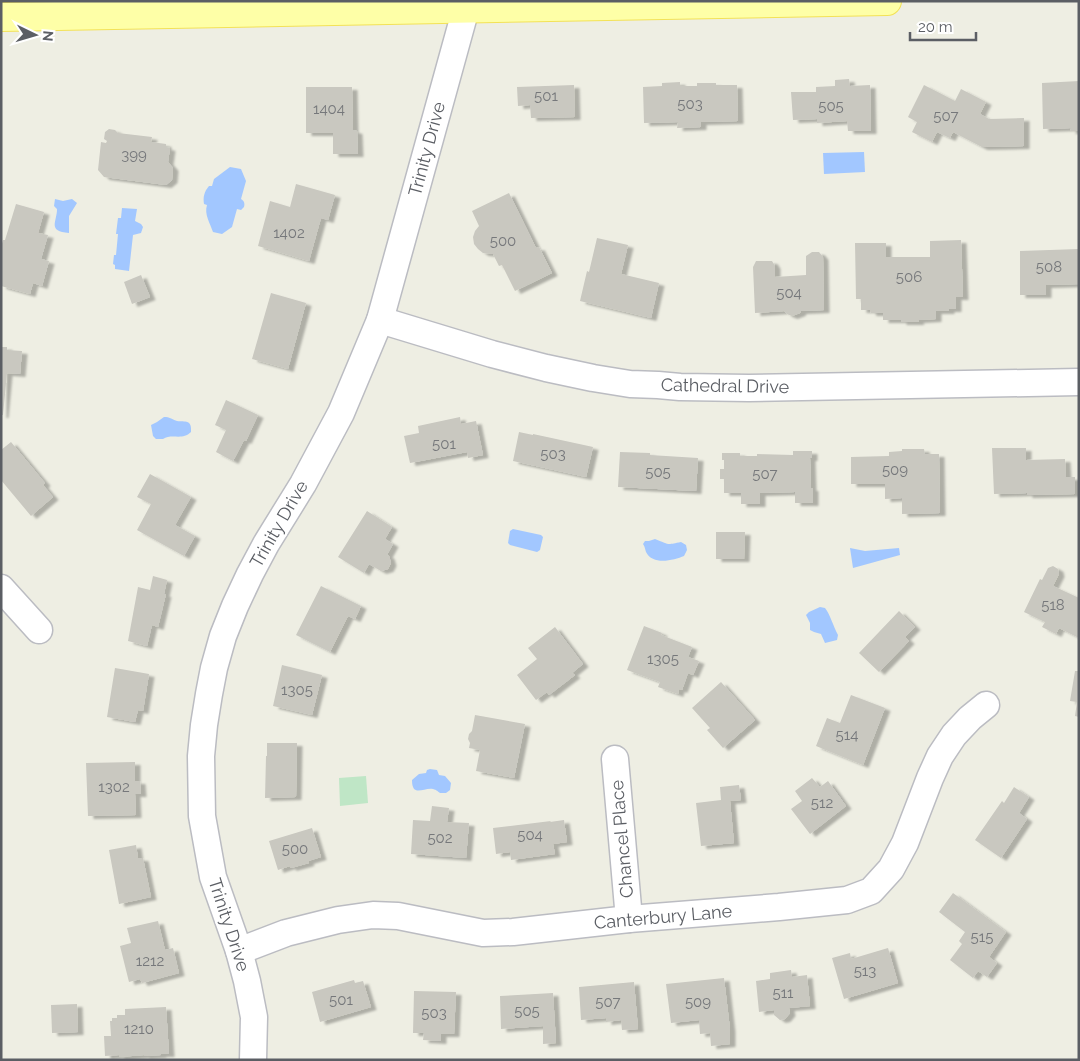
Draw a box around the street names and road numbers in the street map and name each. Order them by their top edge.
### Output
street label: Trinity Drive [404,99,449,198]
street label: Cathedral Drive [661,374,790,397]
street label: Trinity Drive [245,476,312,571]
street label: Chancel Place [606,779,637,899]
street label: Trinity Drive [205,876,255,975]
street label: Canterbury Lane [593,900,733,933]

